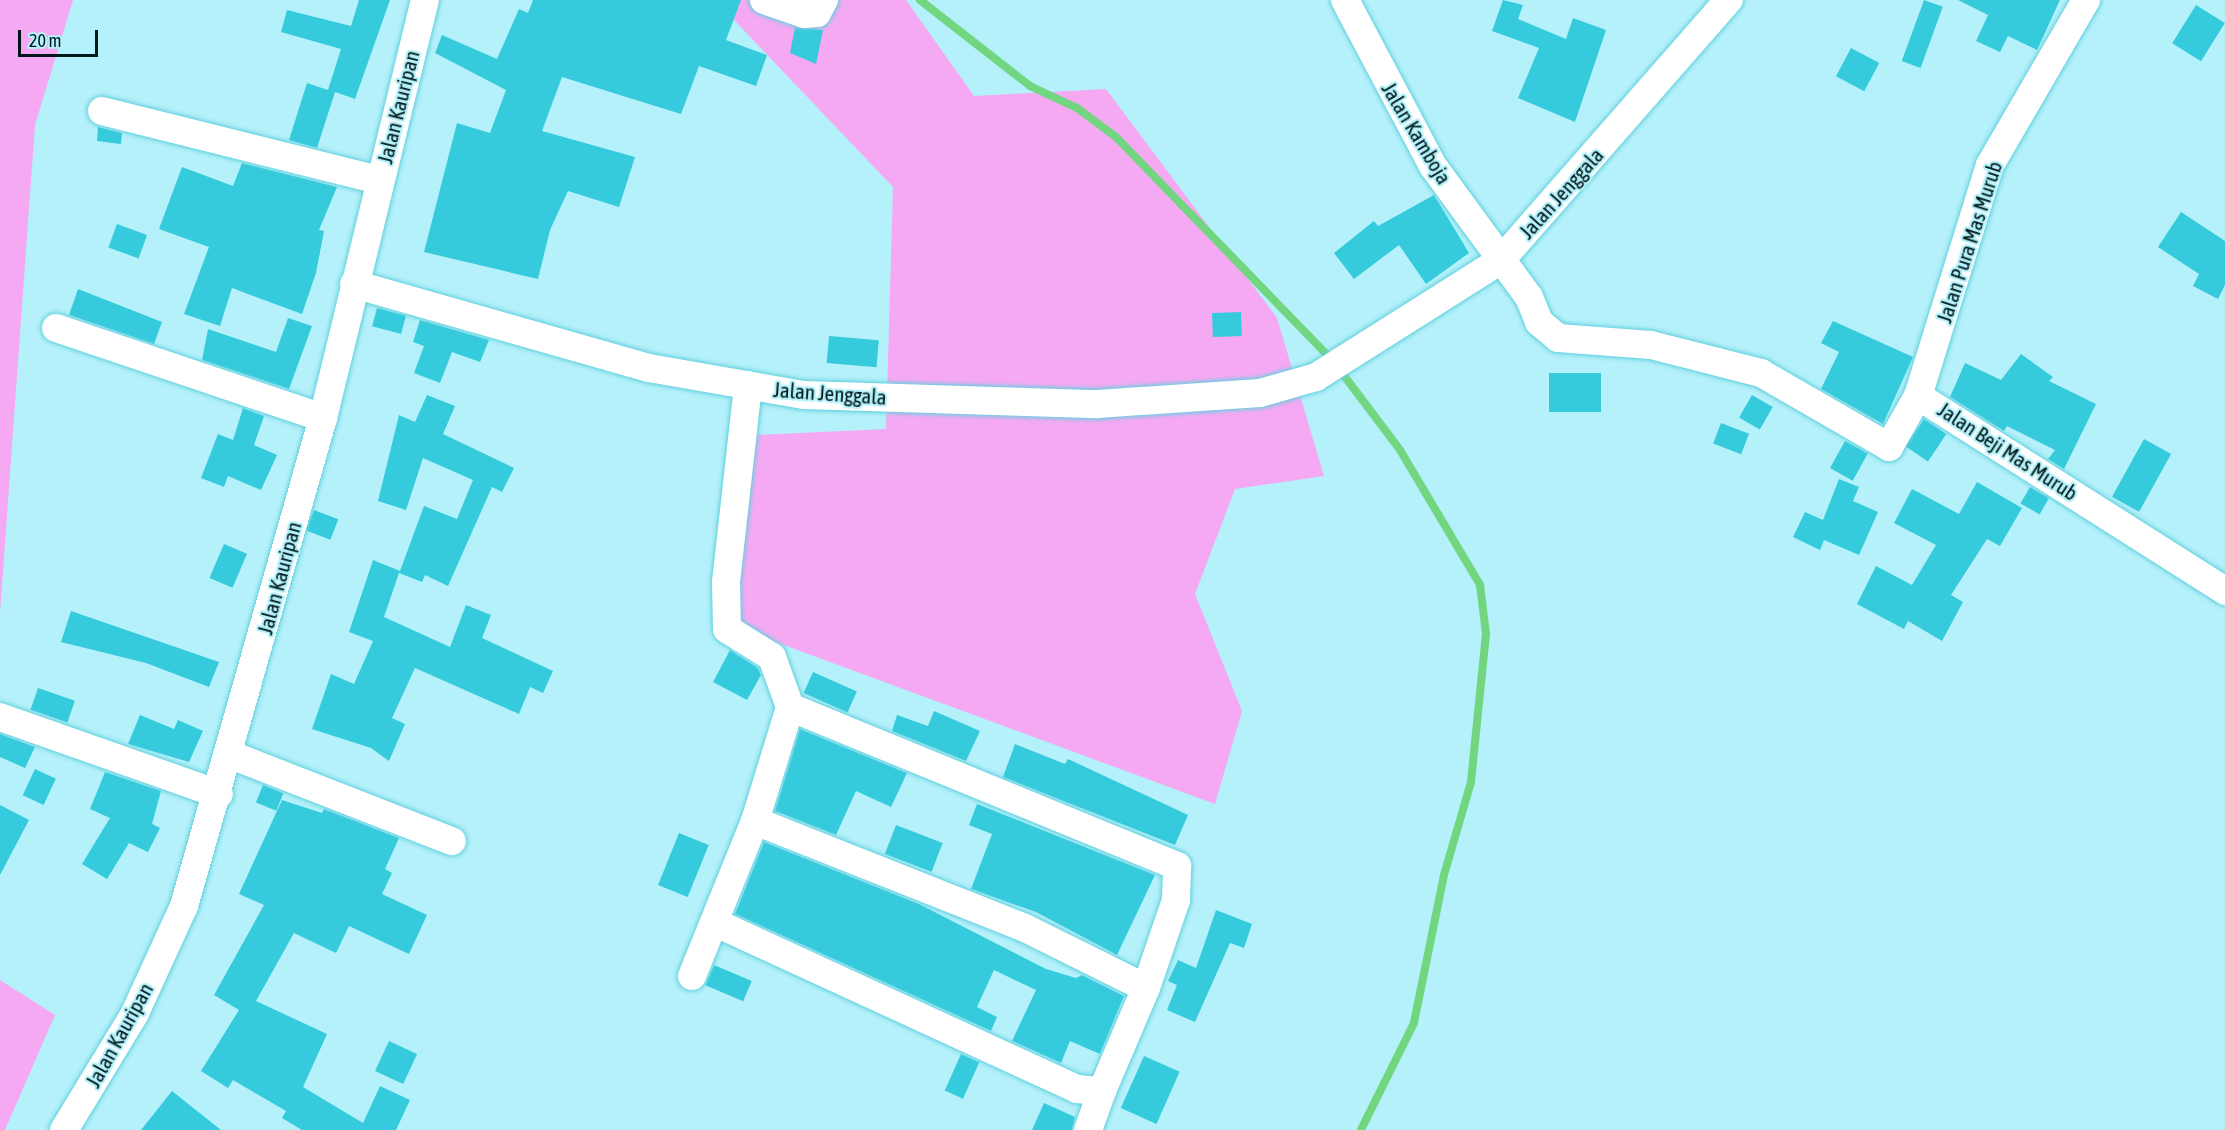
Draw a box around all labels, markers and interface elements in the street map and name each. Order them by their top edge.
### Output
scale bar [21,18,100,56]
text: 20 m [29,30,61,51]
street label: Jalan Kauripan [372,48,424,166]
street label: Jalan Kamboja [1377,78,1457,188]
street label: Jalan Jenggala [1514,142,1608,244]
street label: Jalan Pura Mas Murub [1931,158,2007,326]
street label: Jalan Jenggala [772,376,888,410]
street label: Jalan Beji Mas Murub [1933,396,2083,506]
street label: Jalan Kauripan [252,519,306,637]
street label: Jalan Kauripan [80,978,158,1092]

